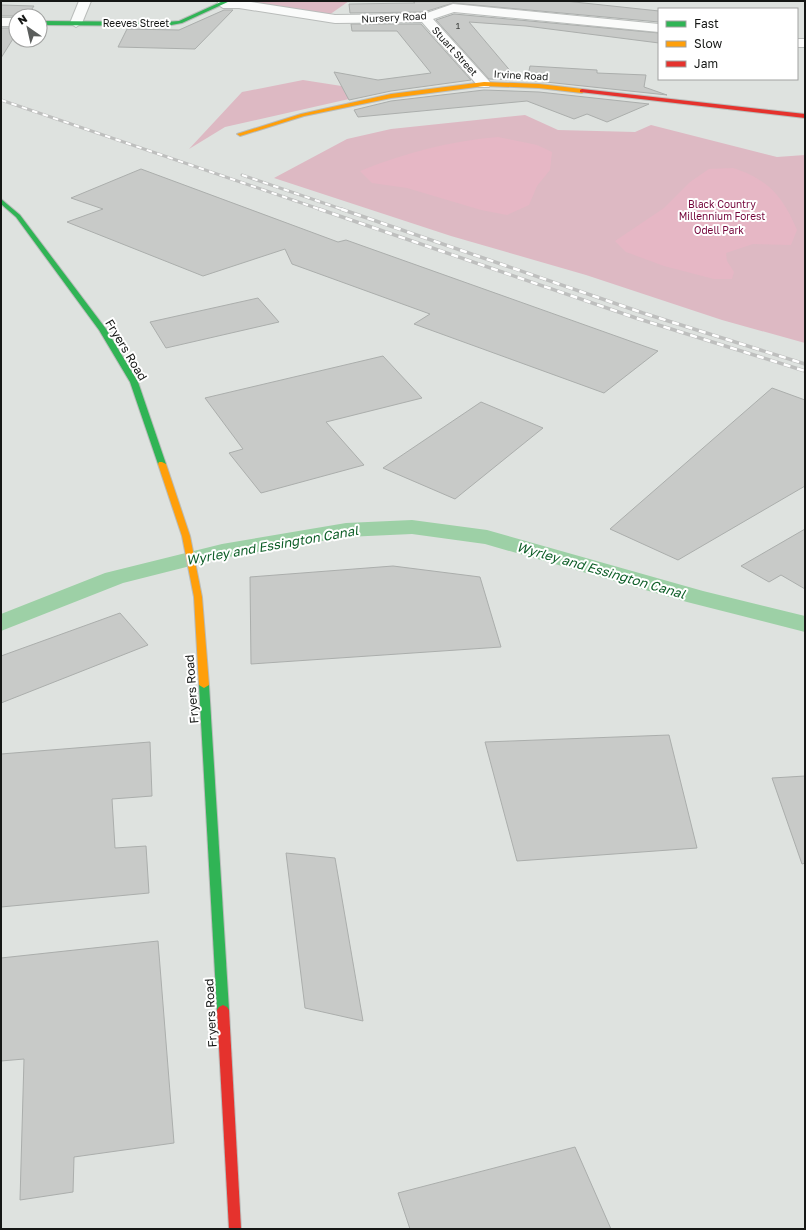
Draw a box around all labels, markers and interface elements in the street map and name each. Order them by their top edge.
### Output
north arrow [8,8,48,48]
legend [658,8,798,80]
street label: Nursery Road [361,9,427,25]
text: N [15,12,29,27]
text: Fast [694,16,719,31]
street label: Reeves Street [103,17,169,29]
house number: 1 [456,20,461,31]
street label: Stuart Street [430,24,480,78]
text: Slow [694,36,722,51]
text: Jam [694,56,718,71]
street label: Irvine Road [493,68,549,82]
park label: Black Country Millennium Forest [679,198,765,222]
park label: Odell Park [694,224,744,236]
street label: Fryers Road [102,316,151,383]
water label: Wyrley and Essington Canal [185,522,360,568]
water label: Wyrley and Essington Canal [515,538,688,602]
street label: Fryers Road [182,654,201,724]
street label: Fryers Road [201,978,220,1048]

